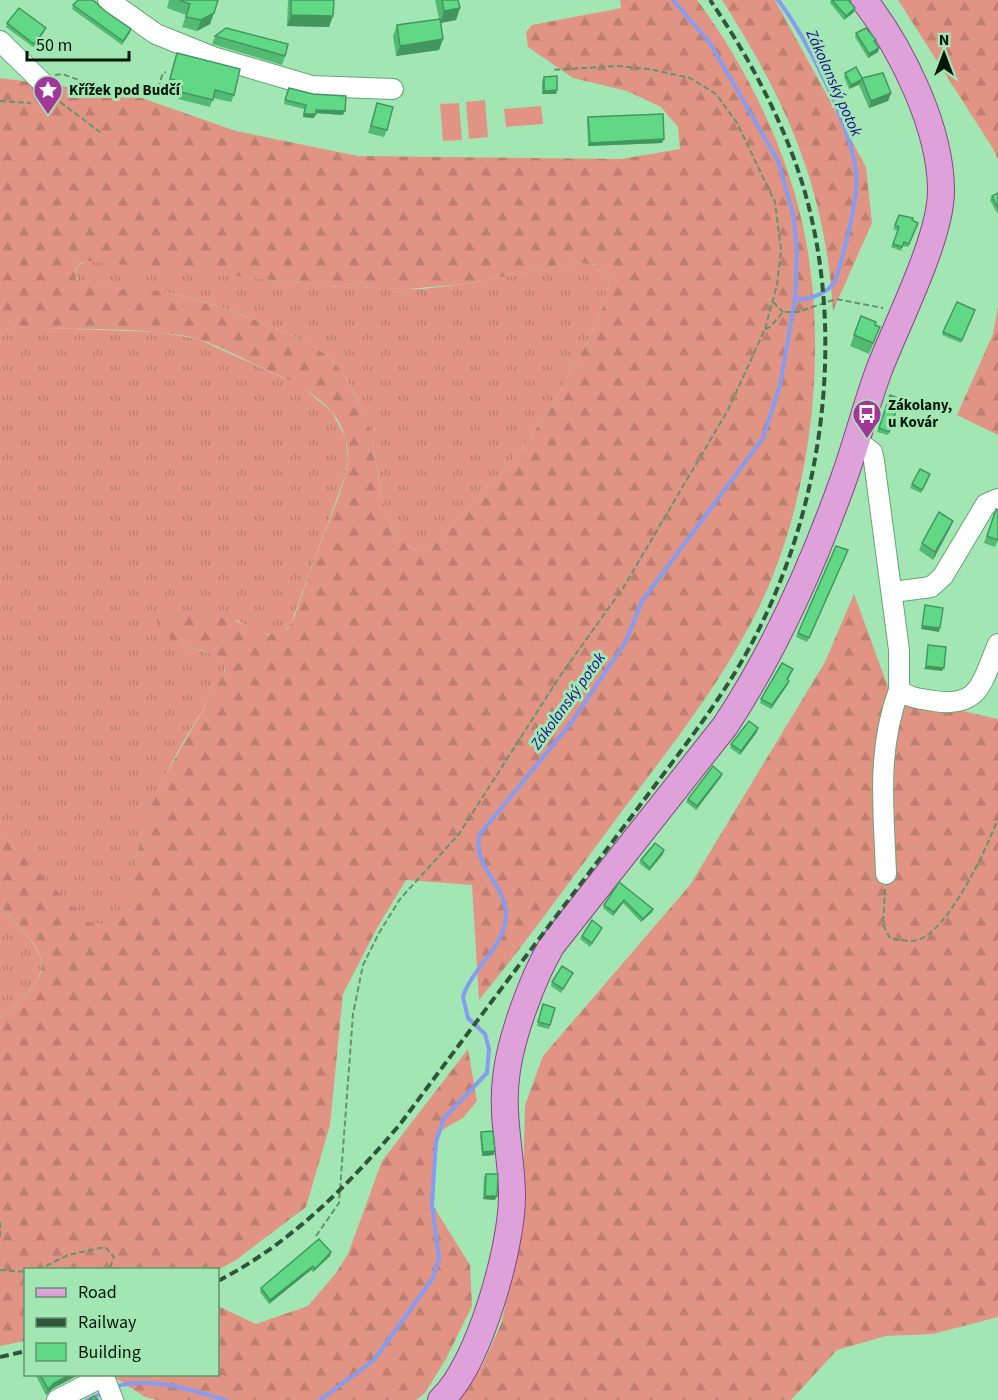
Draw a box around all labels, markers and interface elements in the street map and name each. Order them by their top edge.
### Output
scale bar [27,24,129,62]
north arrow [914,24,974,84]
water label: Zákolanský potok [800,25,868,140]
text: N [939,29,949,51]
text: 50 m [36,33,72,58]
place icon: Křížek pod Budčí [32,74,64,116]
place label: Křížek pod Budčí [69,80,181,101]
place label: Zákolany, u Kovár [888,395,952,433]
bus stop icon: Zákolany, u Kovár [851,398,883,440]
water label: Zákolanský potok [525,648,611,755]
legend [24,1268,219,1376]
text: Road [78,1280,117,1305]
text: Railway [78,1310,137,1335]
text: Building [78,1340,141,1365]

